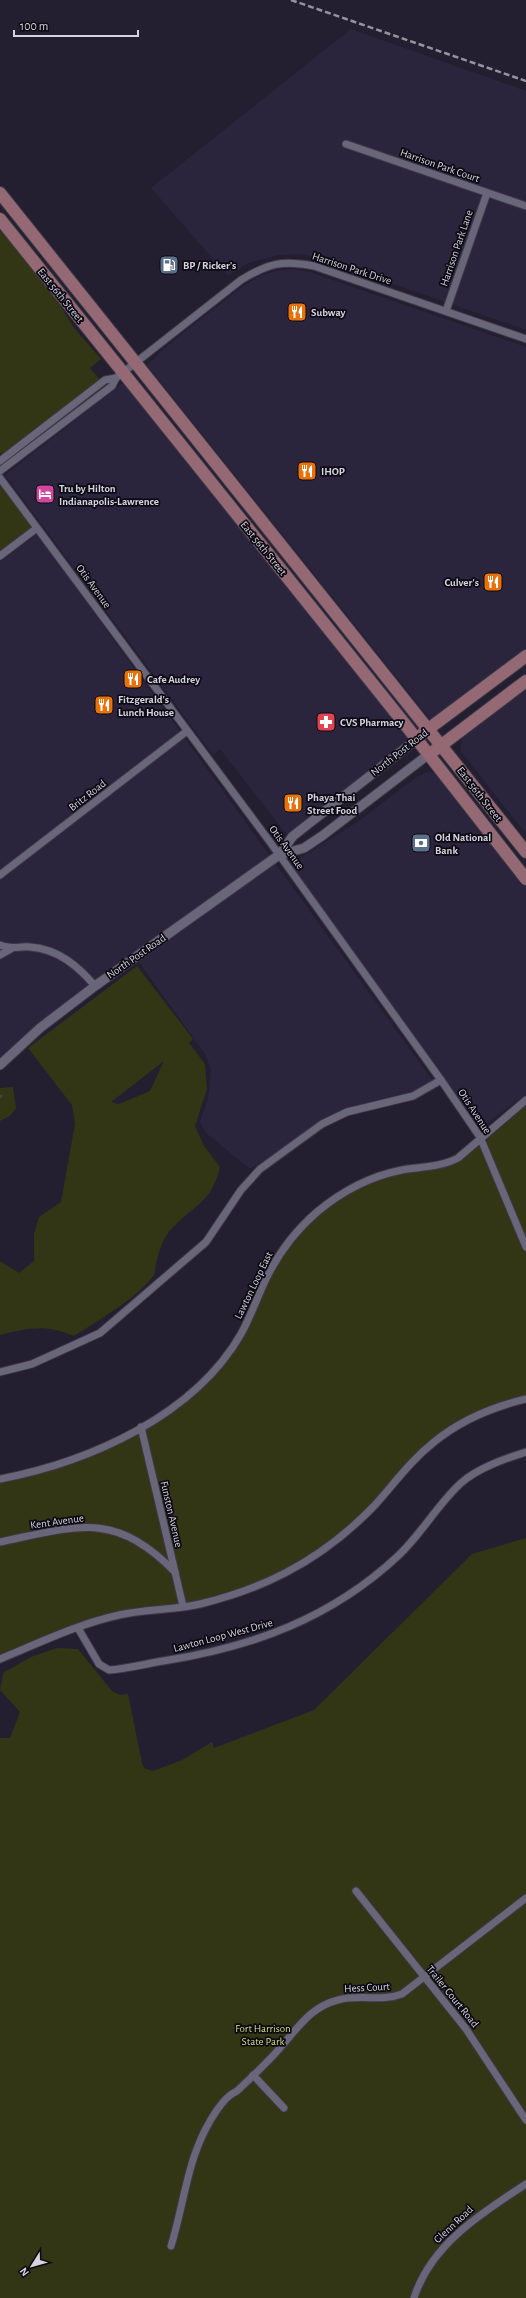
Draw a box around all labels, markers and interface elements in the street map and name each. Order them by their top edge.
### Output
scale bar [14,12,138,38]
text: 100 m [20,20,48,32]
street label: Harrison Park Court [399,147,481,184]
street label: Harrison Park Lane [438,209,475,288]
street label: Harrison Park Drive [311,250,393,286]
fuel station icon: BP / Ricker's [158,254,180,276]
place label: BP / Ricker's [183,260,236,271]
street label: East 56th Street [35,266,86,325]
restaurant icon: Subway [286,301,308,323]
place label: Subway [311,307,346,318]
restaurant icon: IHOP [296,460,318,482]
place label: IHOP [321,466,345,477]
hotel icon: Tru by Hilton Indianapolis-Lawrence [34,483,56,505]
place label: Tru by Hilton Indianapolis-Lawrence [59,483,159,507]
street label: East 56th Street [238,519,289,578]
street label: Otis Avenue [74,562,113,610]
restaurant icon: Culver's [482,571,504,593]
place label: Culver's [444,577,479,588]
restaurant icon: Cafe Audrey [122,668,144,690]
place label: Cafe Audrey [147,674,200,685]
restaurant icon: Fitzgerald's Lunch House [93,694,115,716]
place label: Fitzgerald's Lunch House [118,694,174,718]
pharmacy icon: CVS Pharmacy [315,711,337,733]
place label: CVS Pharmacy [340,717,404,728]
street label: North Post Road [369,727,430,778]
street label: East 56th Street [455,765,505,824]
street label: Britz Road [67,777,108,813]
restaurant icon: Phaya Thai Street Food [282,792,304,814]
place label: Phaya Thai Street Food [307,792,357,816]
street label: Otis Avenue [267,823,306,871]
bank icon: Old National Bank [410,832,432,854]
place label: Old National Bank [435,832,491,856]
street label: North Post Road [105,932,168,981]
street label: Otis Avenue [456,1087,493,1136]
street label: Lawton Loop East [232,1249,275,1321]
street label: Funston Avenue [159,1480,184,1548]
street label: Kent Avenue [30,1512,85,1531]
street label: Lawton Loop West Drive [172,1617,274,1654]
street label: Trailer Court Road [424,1963,481,2030]
street label: Hess Court [344,1981,391,1994]
park label: Fort Harrison State Park [235,2023,291,2047]
street label: Glenn Road [432,2203,475,2245]
north arrow [12,2246,52,2286]
text: N [18,2265,31,2278]

